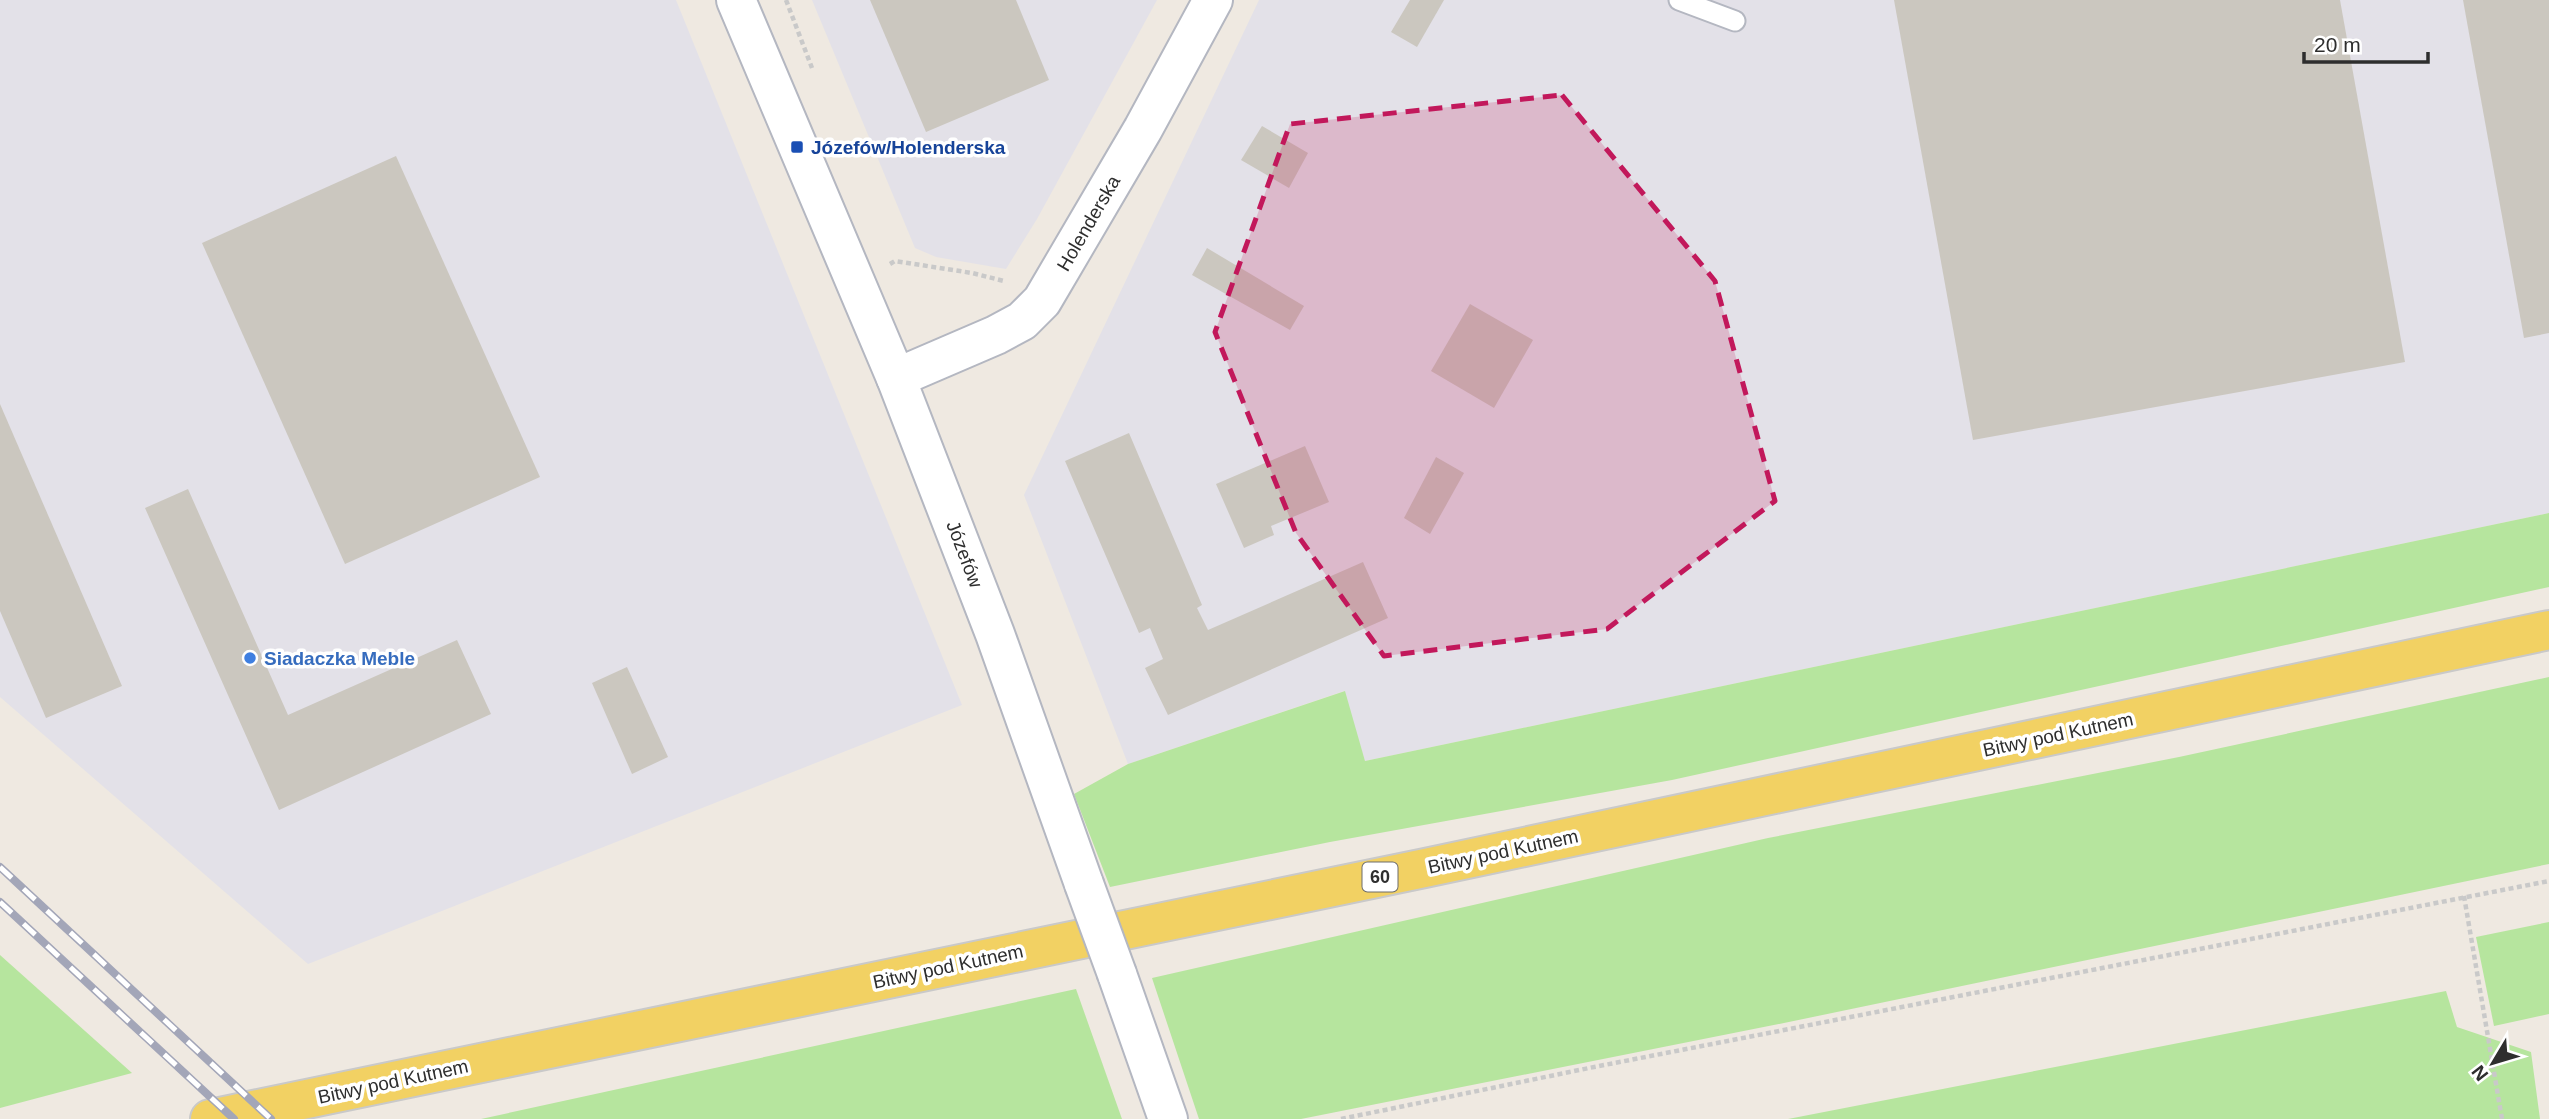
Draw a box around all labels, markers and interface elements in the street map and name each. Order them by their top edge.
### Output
scale bar [2304,21,2428,65]
text: 20 m [2314,33,2361,56]
place label: Józefów/Holenderska [811,137,1006,158]
marker: Józefów/Holenderska [789,139,805,155]
street label: Holenderska [1053,171,1124,275]
street label: Józefów [942,518,987,591]
place label: Siadaczka Meble [264,648,415,669]
marker: Siadaczka Meble [242,650,258,666]
street label: Bitwy pod Kutnem [1981,708,2135,761]
street label: Bitwy pod Kutnem [1426,825,1580,878]
road number: 60 [1362,862,1398,892]
street label: Bitwy pod Kutnem [871,940,1025,993]
north arrow [2458,1028,2528,1098]
street label: Bitwy pod Kutnem [316,1055,470,1108]
text: N [2467,1061,2492,1085]

